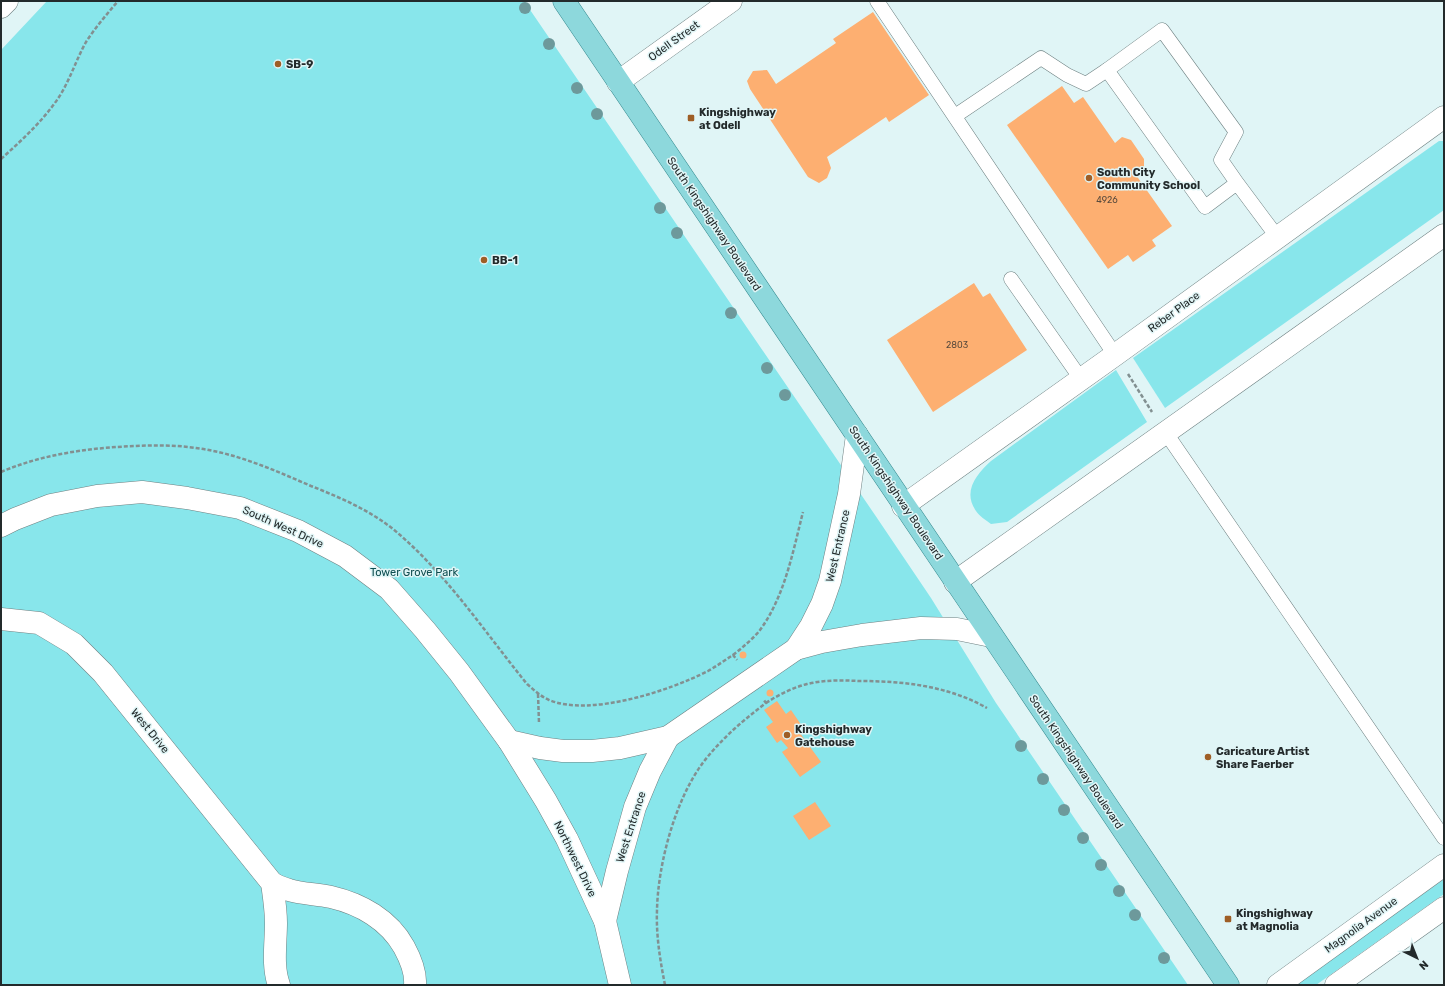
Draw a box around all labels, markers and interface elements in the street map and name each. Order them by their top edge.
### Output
street label: Odell Street [646,18,703,64]
place label: SB-9 [286,58,313,71]
marker: SB-9 [273,59,283,69]
place label: Kingshighway at Odell [699,106,776,132]
marker: Kingshighway at Odell [686,113,696,123]
street label: South Kingshighway Boulevard [664,155,764,293]
place label: South City Community School [1097,166,1200,192]
marker: South City Community School [1084,173,1094,183]
house number: 4926 [1096,195,1118,205]
place label: BB-1 [492,254,518,267]
marker: BB-1 [479,255,489,265]
street label: Reber Place [1146,289,1202,335]
house number: 2803 [946,340,968,350]
street label: South Kingshighway Boulevard [846,424,946,562]
street label: South West Drive [241,503,325,551]
street label: West Entrance [823,509,853,583]
park label: Tower Grove Park [370,566,458,579]
street label: South Kingshighway Boulevard [1026,693,1126,831]
street label: West Drive [128,706,172,756]
place label: Kingshighway Gatehouse [795,723,872,749]
marker: Kingshighway Gatehouse [782,730,792,740]
place label: Caricature Artist Share Faerber [1216,745,1309,771]
marker: Caricature Artist Share Faerber [1203,752,1213,762]
street label: West Entrance [613,790,649,864]
street label: Northwest Drive [551,819,599,899]
street label: Magnolia Avenue [1322,894,1400,956]
place label: Kingshighway at Magnolia [1236,907,1313,933]
marker: Kingshighway at Magnolia [1223,914,1233,924]
north arrow [1397,938,1437,978]
text: N [1416,957,1431,972]

